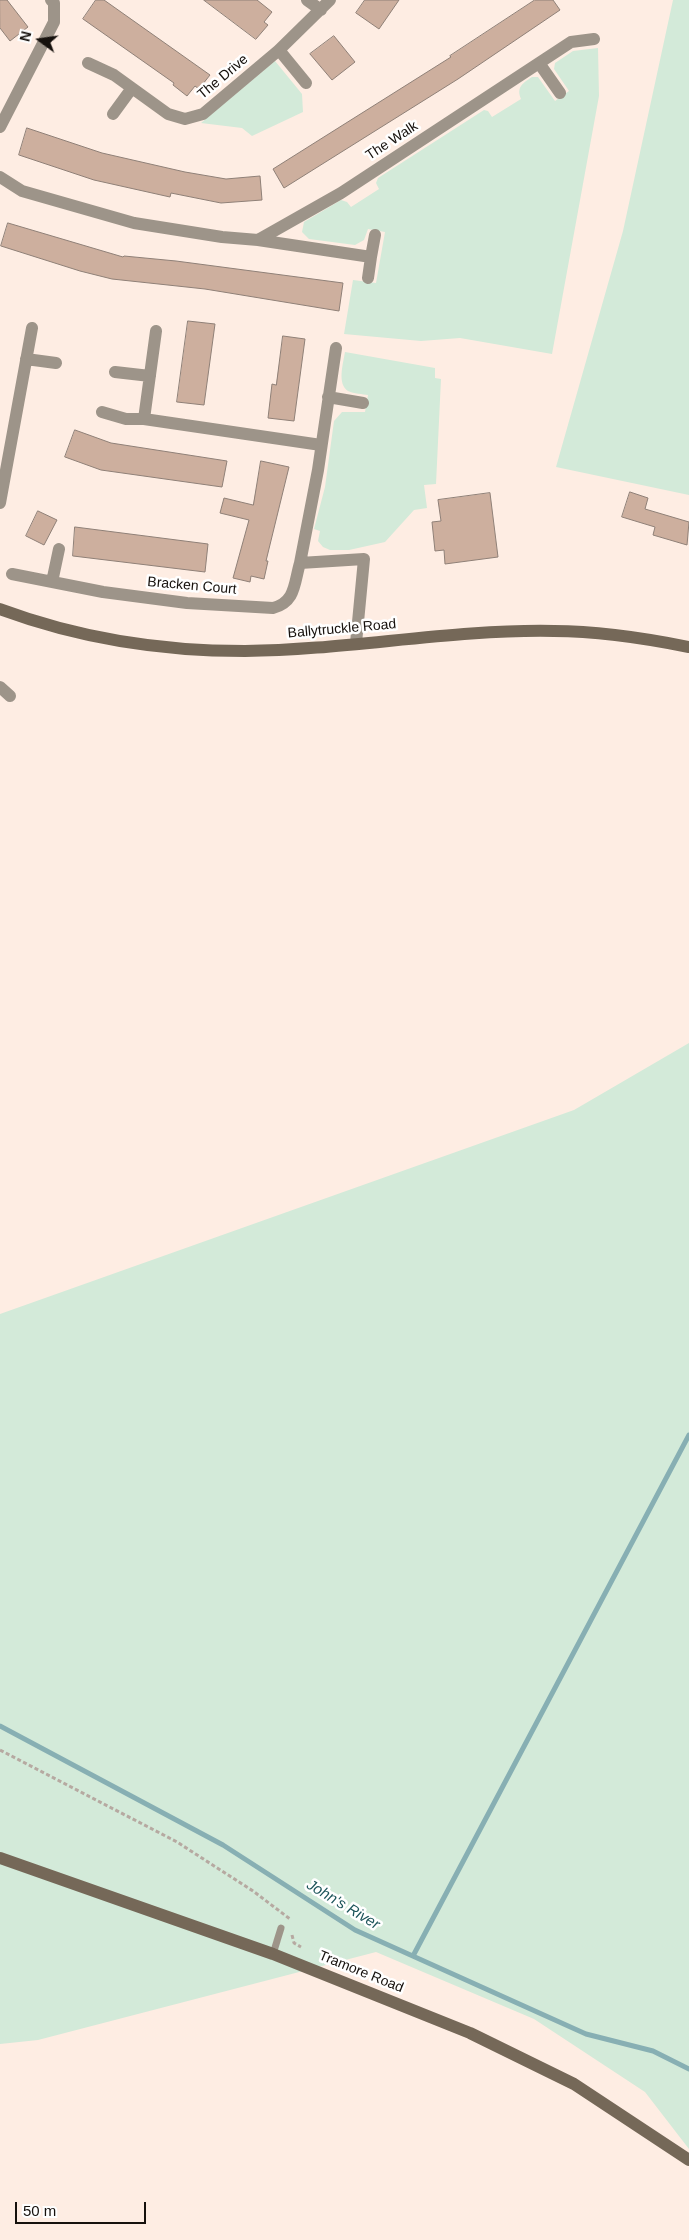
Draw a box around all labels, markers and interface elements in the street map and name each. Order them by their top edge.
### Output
north arrow [15,15,65,65]
text: N [16,30,34,43]
street label: The Drive [194,51,252,103]
street label: The Walk [363,118,421,164]
street label: Bracken Court [147,574,237,598]
street label: Ballytruckle Road [287,616,397,642]
water label: John's River [303,1876,383,1934]
street label: Tramore Road [316,1947,406,1997]
scale bar [18,2192,149,2224]
text: 50 m [23,2202,56,2219]

